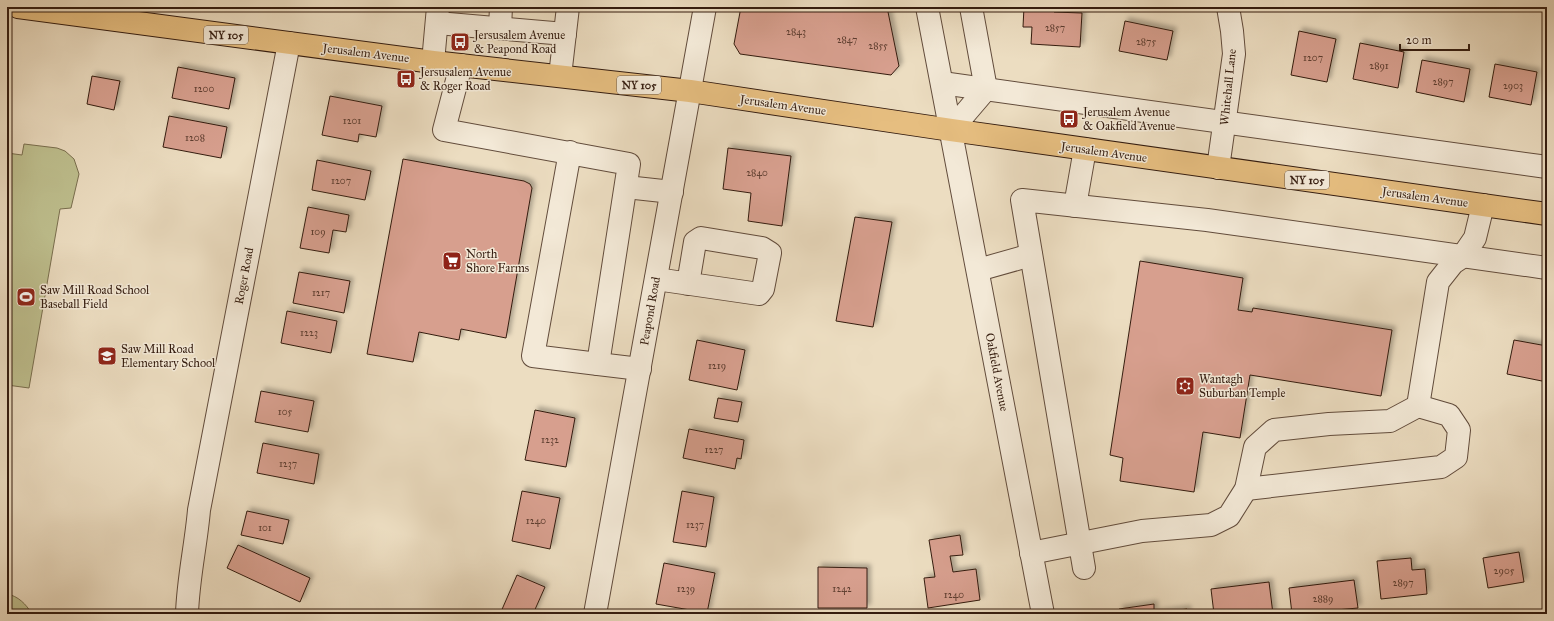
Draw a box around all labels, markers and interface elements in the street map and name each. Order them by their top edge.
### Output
house number: 2857 [1045,22,1065,34]
road number: NY 105 [204,26,248,44]
house number: 2843 [786,26,806,38]
scale bar [1400,26,1469,52]
place label: Jersusalem Avenue & Peapond Road [472,28,565,56]
bus stop icon: Jersusalem Avenue & Peapond Road [449,31,471,53]
text: 20 m [1406,33,1432,47]
house number: 2847 [837,34,857,46]
house number: 2875 [1136,36,1156,48]
house number: 2855 [868,40,888,52]
street label: Jerusalem Avenue [320,41,410,66]
street label: Whitehall Lane [1217,48,1239,126]
house number: 1207 [1303,52,1323,64]
house number: 2891 [1369,60,1389,72]
place label: Jersusalem Avenue & Roger Road [418,65,511,94]
bus stop icon: Jersusalem Avenue & Roger Road [395,68,417,90]
road number: NY 105 [617,76,661,94]
house number: 2897 [1433,76,1453,88]
house number: 2903 [1503,80,1523,92]
house number: 1200 [194,83,214,95]
street label: Jerusalem Avenue [737,92,827,119]
place label: Jerusalem Avenue & Oakfield Avenue [1081,105,1175,133]
bus stop icon: Jerusalem Avenue & Oakfield Avenue [1058,108,1080,130]
house number: 1201 [343,115,361,127]
house number: 1208 [185,132,205,144]
street label: Jerusalem Avenue [1058,139,1148,166]
house number: 2840 [746,167,768,179]
road number: NY 105 [1285,171,1329,189]
house number: 1207 [331,175,351,187]
street label: Jerusalem Avenue [1379,184,1469,211]
house number: 109 [310,226,326,238]
street label: Roger Road [232,246,257,306]
place label: North Shore Farms [466,247,529,275]
supermarket icon: North Shore Farms [441,250,463,272]
street label: Peapond Road [637,276,663,346]
place label: Saw Mill Road School Baseball Field [40,283,150,311]
sports icon: Saw Mill Road School Baseball Field [15,286,37,308]
house number: 1217 [312,287,330,299]
house number: 1223 [300,327,318,339]
street label: Oakfield Avenue [983,332,1011,412]
place label: Saw Mill Road Elementary School [121,342,216,370]
school or university icon: Saw Mill Road Elementary School [96,345,118,367]
house number: 1219 [708,360,726,372]
place label: Wantagh Suburban Temple [1199,372,1285,400]
synagogue icon: Wantagh Suburban Temple [1174,375,1196,397]
house number: 105 [278,406,293,418]
house number: 1232 [541,434,559,446]
house number: 1227 [705,444,723,456]
house number: 1237 [279,458,297,470]
house number: 1240 [526,515,546,527]
house number: 1237 [686,519,704,531]
house number: 101 [258,522,272,534]
house number: 2905 [1494,565,1515,577]
house number: 2897 [1393,577,1413,589]
house number: 1239 [677,583,695,595]
house number: 1242 [832,583,852,595]
house number: 1240 [944,589,964,601]
house number: 2889 [1313,593,1333,605]

